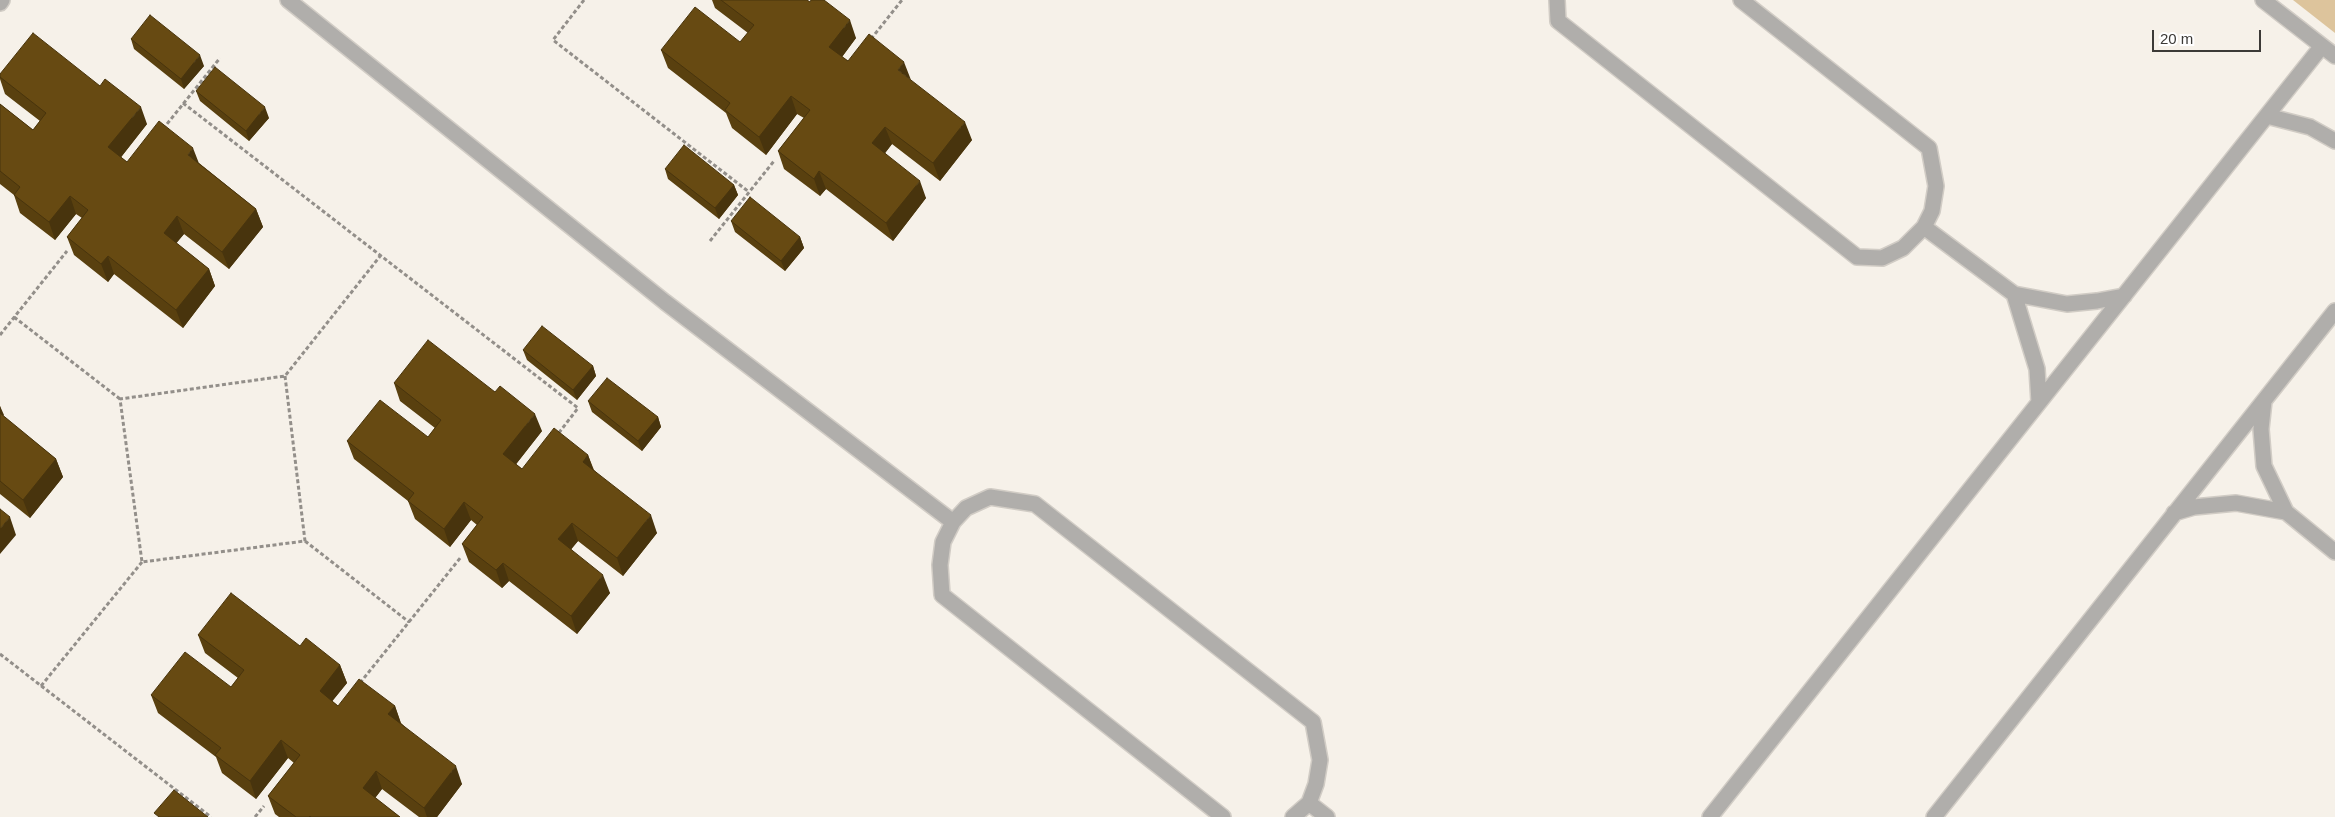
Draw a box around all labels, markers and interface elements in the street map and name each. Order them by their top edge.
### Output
scale bar [2155,20,2264,52]
text: 20 m [2160,30,2193,47]

